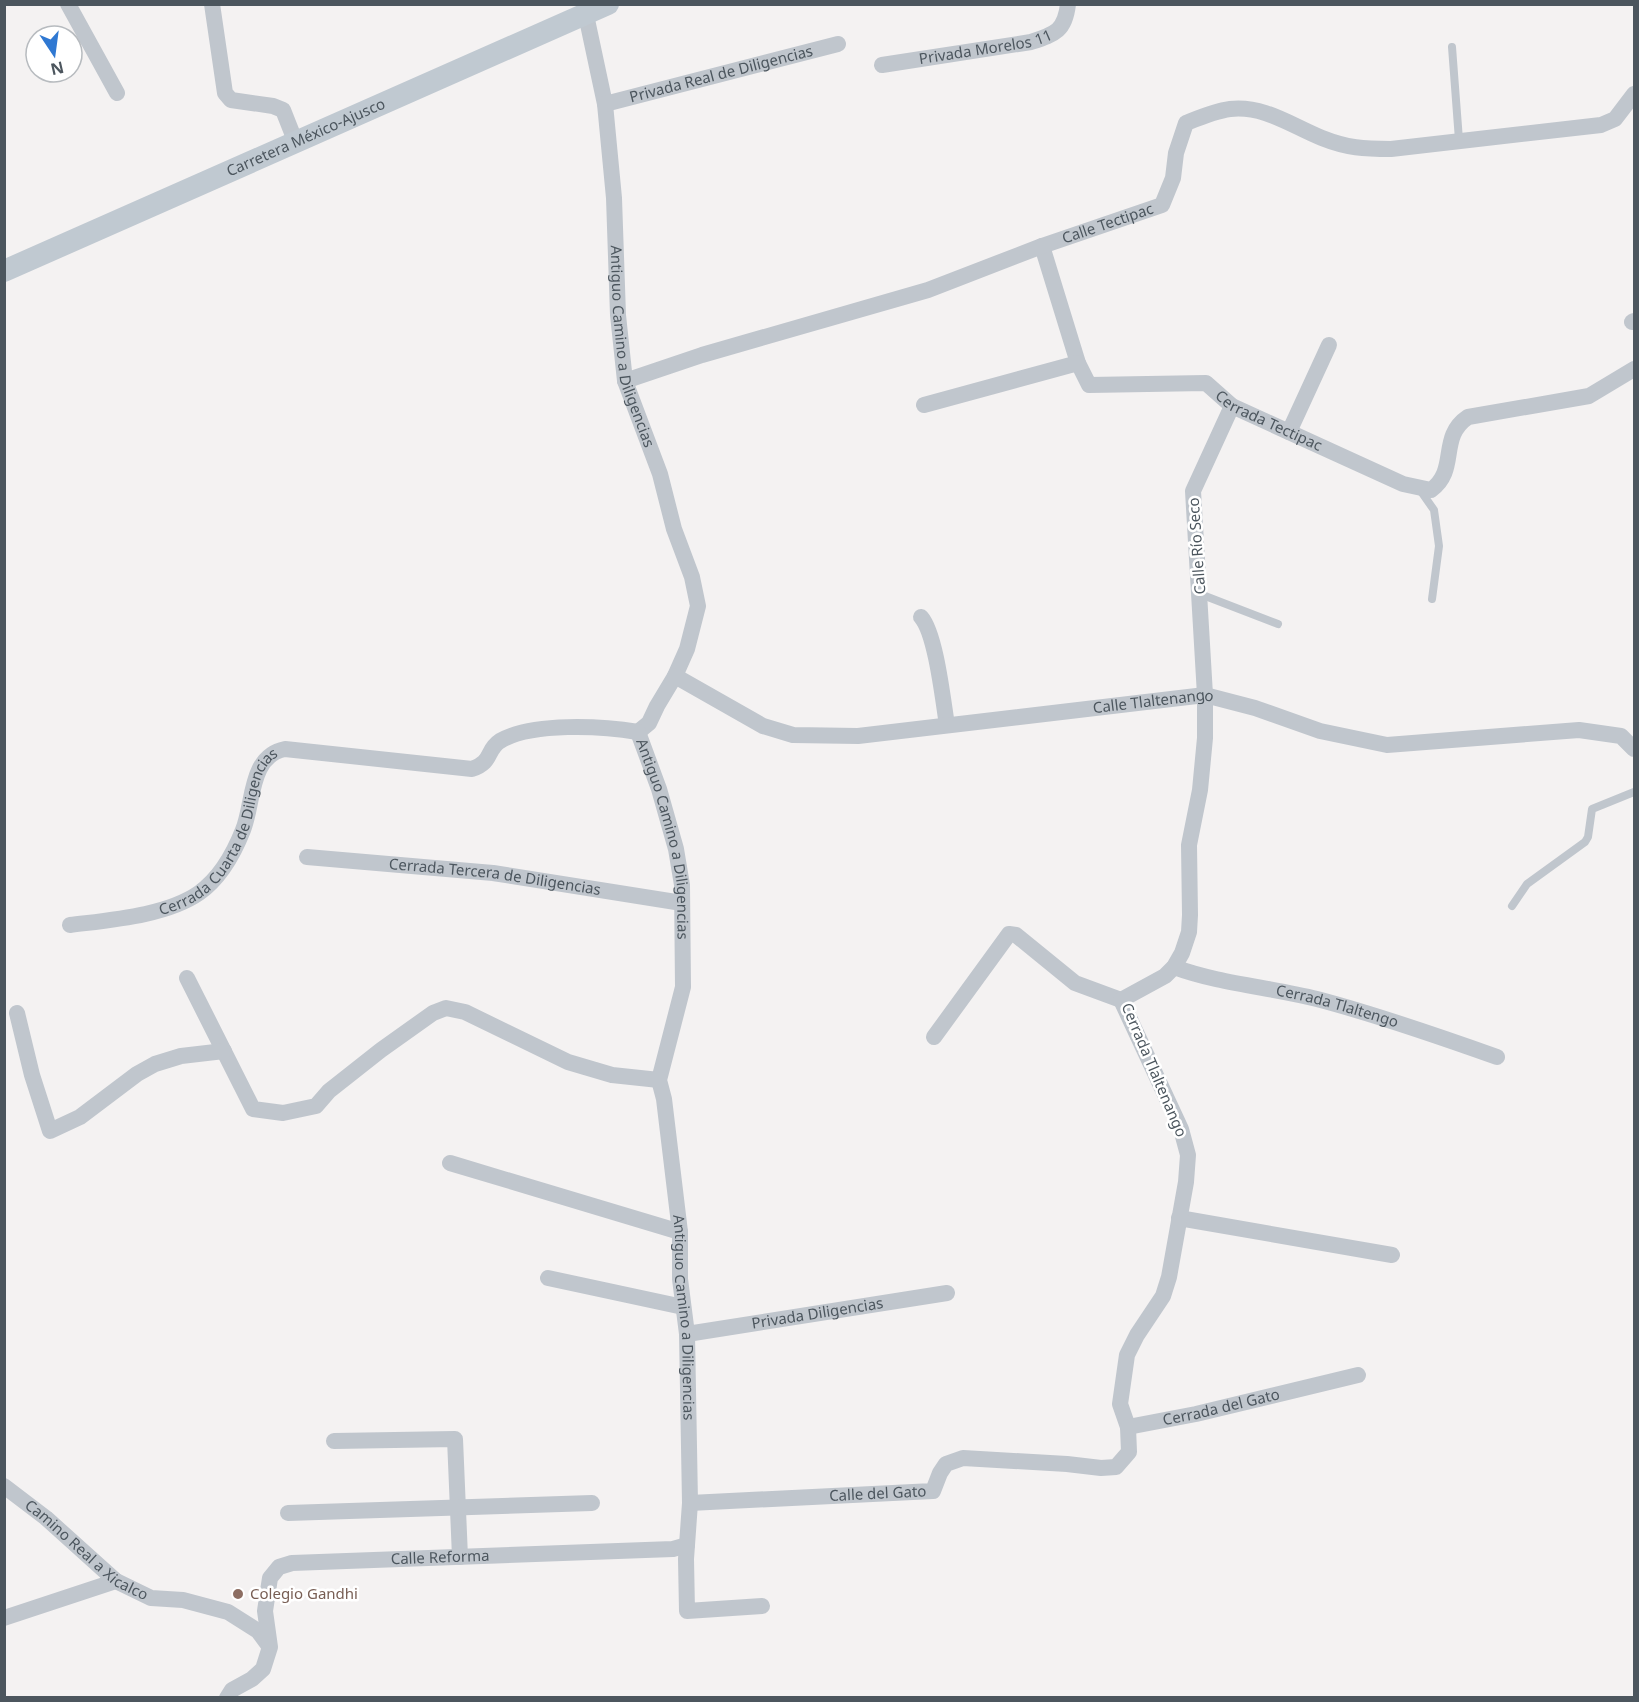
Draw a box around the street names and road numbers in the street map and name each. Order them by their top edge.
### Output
street label: Privada Morelos 11 [917,24,1055,68]
street label: Privada Real de Diligencias [627,40,815,106]
street label: Carretera México-Ajusco [223,93,388,180]
street label: Calle Tectipac [1059,198,1156,247]
street label: Antiguo Camino a Diligencias [607,245,660,450]
street label: Cerrada Tectipac [1212,385,1326,455]
street label: Calle Río Seco [1183,497,1209,595]
street label: Calle Tlaltenango [1092,684,1216,717]
street label: Antiguo Camino a Diligencias [632,736,694,940]
street label: Cerrada Cuarta de Diligencias [156,742,281,919]
street label: Cerrada Tercera de Diligencias [388,853,602,899]
street label: Cerrada Tlaltengo [1275,980,1401,1031]
street label: Cerrada Tlaltenango [1118,1000,1192,1140]
street label: Antiguo Camino a Diligencias [669,1213,700,1421]
street label: Privada Diligencias [750,1292,884,1333]
street label: Cerrada del Gato [1161,1383,1281,1429]
street label: Calle del Gato [829,1480,927,1505]
street label: Camino Real a Xicalco [21,1495,152,1604]
street label: Calle Reforma [390,1545,490,1568]

